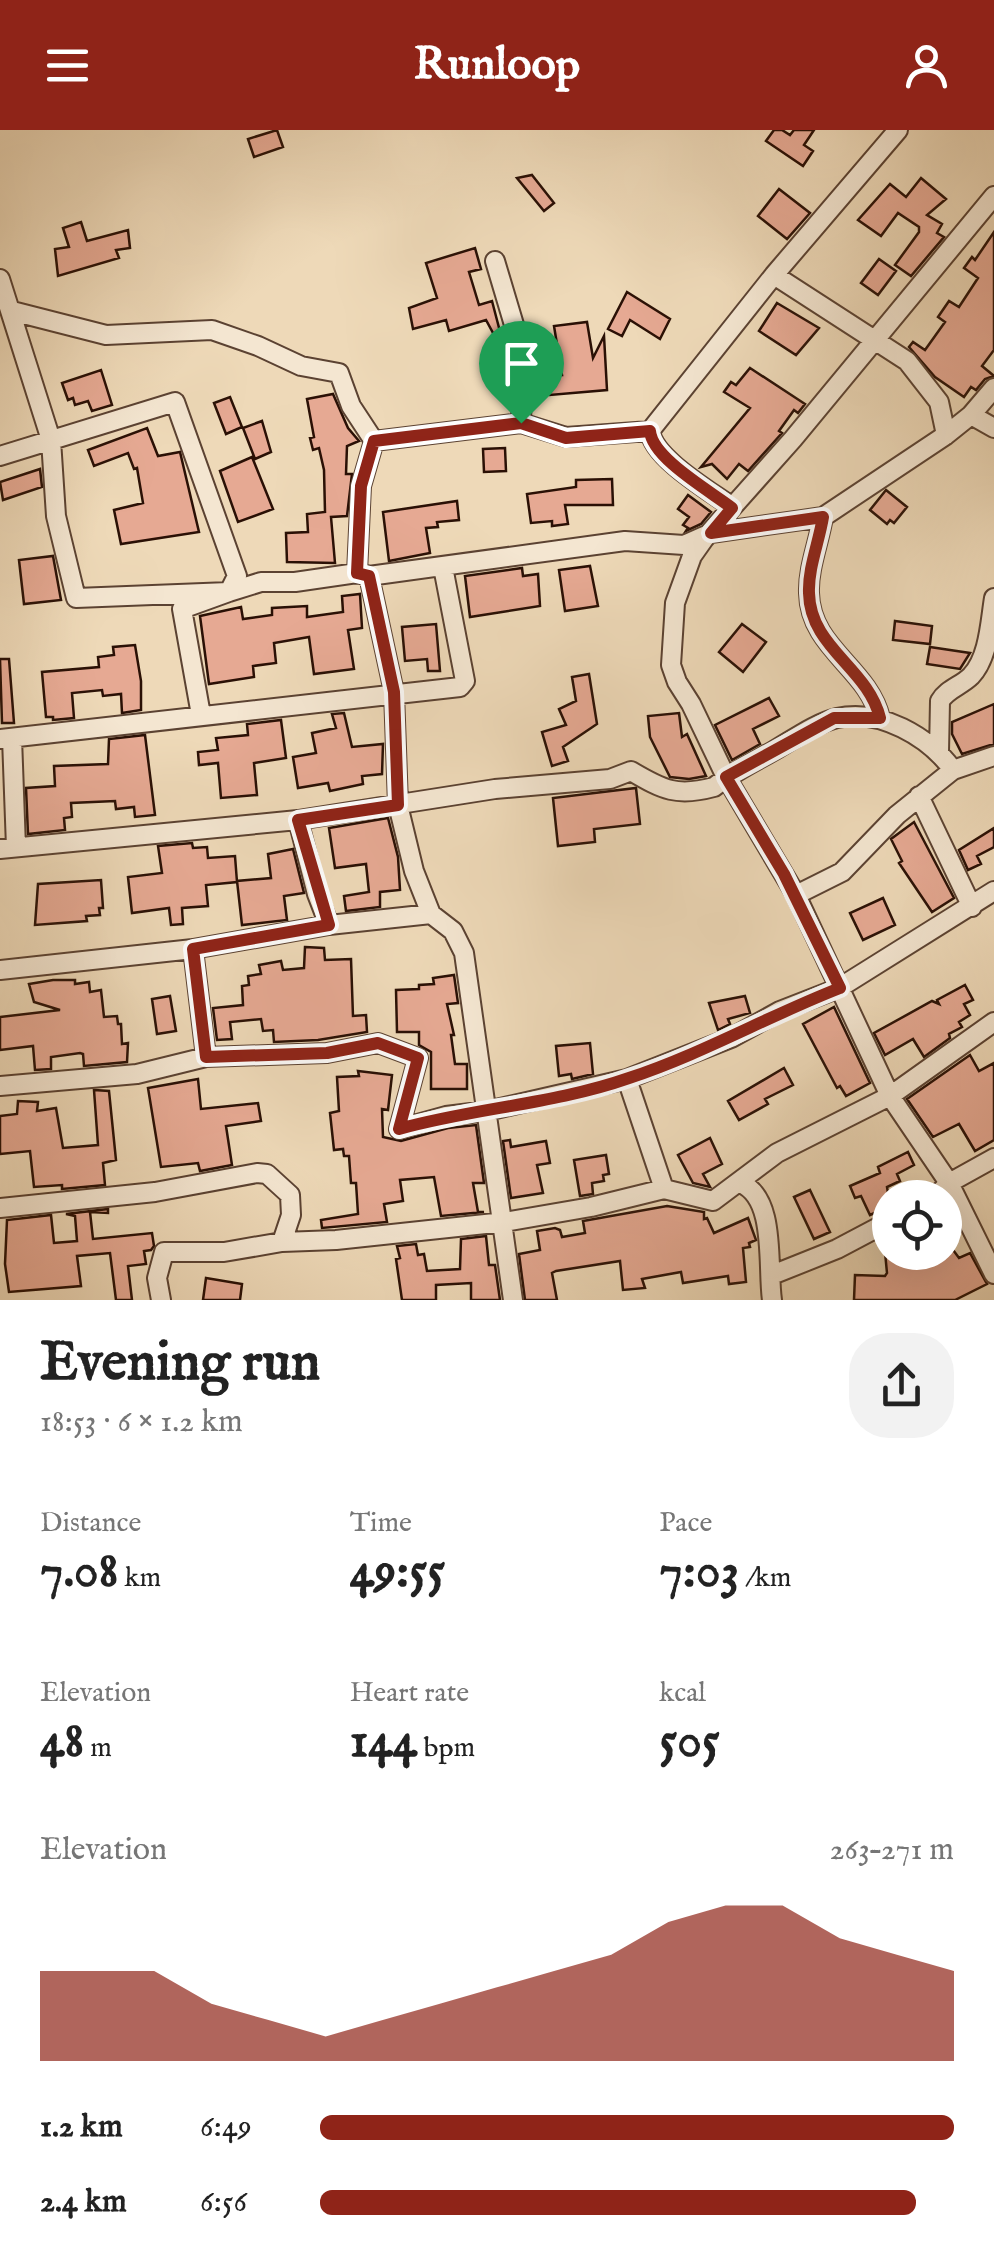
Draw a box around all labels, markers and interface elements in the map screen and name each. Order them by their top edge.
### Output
text: Runloop [414,37,580,94]
icon: menu [40,38,95,93]
icon: person [899,38,954,93]
pin [479,321,564,424]
icon: arrive [494,336,549,391]
map controls [872,1180,962,1270]
button: locate [872,1180,962,1270]
text: Evening run [40,1329,320,1399]
button: share [849,1333,954,1438]
text: 18:53 · 6 × 1.2 km [40,1402,243,1443]
text: Distance [40,1506,141,1541]
text: Time [350,1506,412,1541]
text: Pace [659,1506,712,1541]
text: 7.08 [40,1541,118,1604]
text: 49:55 [350,1541,445,1604]
text: 7:03 [659,1541,739,1604]
text: km [118,1561,161,1596]
text: /km [739,1561,791,1596]
text: Elevation [40,1676,151,1711]
text: Heart rate [350,1676,469,1711]
text: kcal [659,1676,706,1711]
text: 48 [40,1711,84,1774]
text: 144 [350,1711,417,1774]
text: 505 [659,1711,720,1774]
text: m [84,1731,112,1766]
text: bpm [417,1731,475,1766]
text: Elevation [40,1830,167,1871]
text: 263–271 m [830,1830,954,1871]
text: 1.2 km [40,2107,123,2148]
text: 6:49 [200,2107,252,2148]
text: 2.4 km [40,2182,127,2223]
text: 6:56 [200,2182,247,2223]

